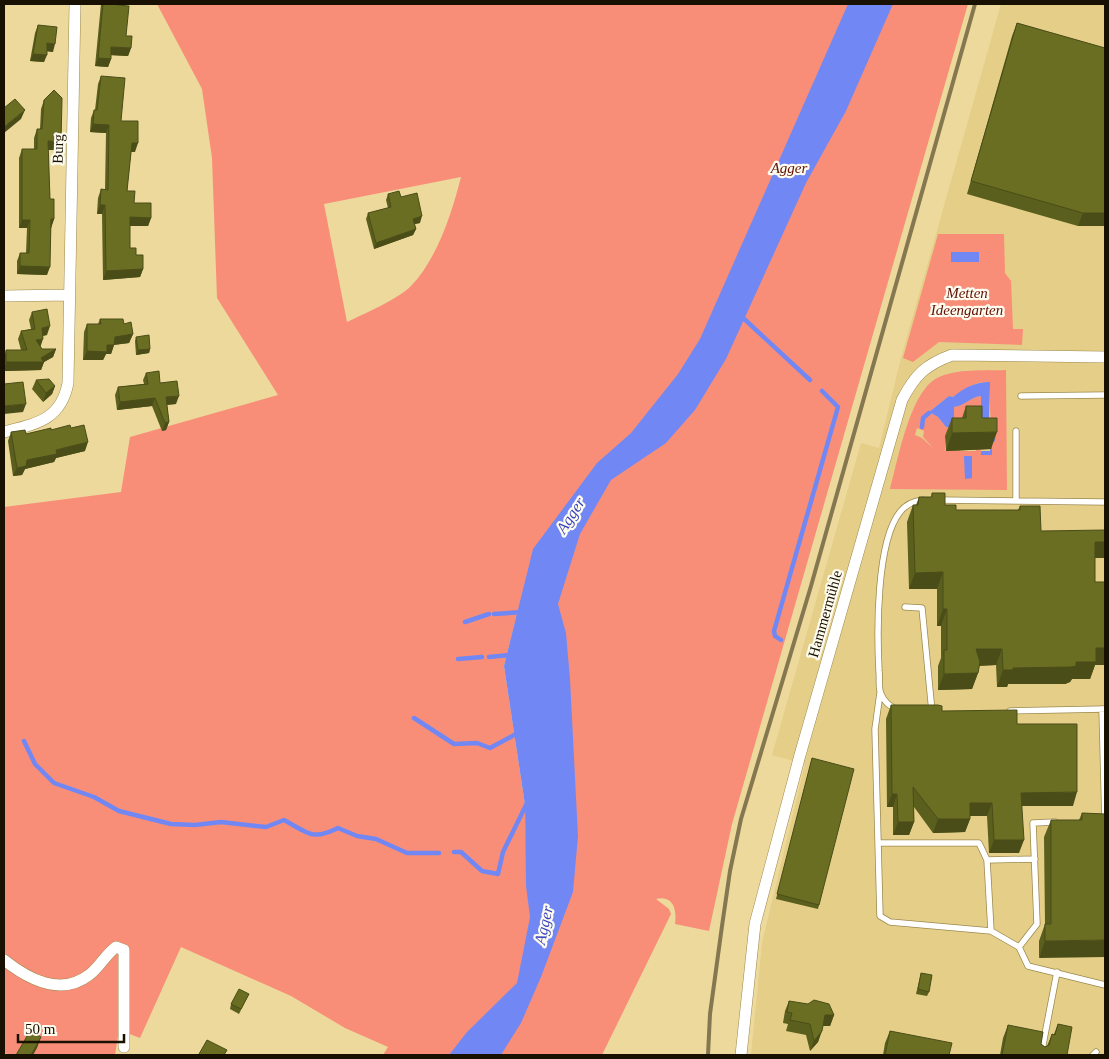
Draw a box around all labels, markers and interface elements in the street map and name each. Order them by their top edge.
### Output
street label: Burg [49,133,67,164]
park label: Agger [770,160,807,176]
park label: Metten Ideengarten [930,285,1003,318]
water label: Agger [552,494,589,538]
street label: Hammermühle [805,568,845,659]
water label: Agger [531,903,557,947]
scale bar [18,1012,124,1044]
text: 50 m [25,1021,56,1037]

